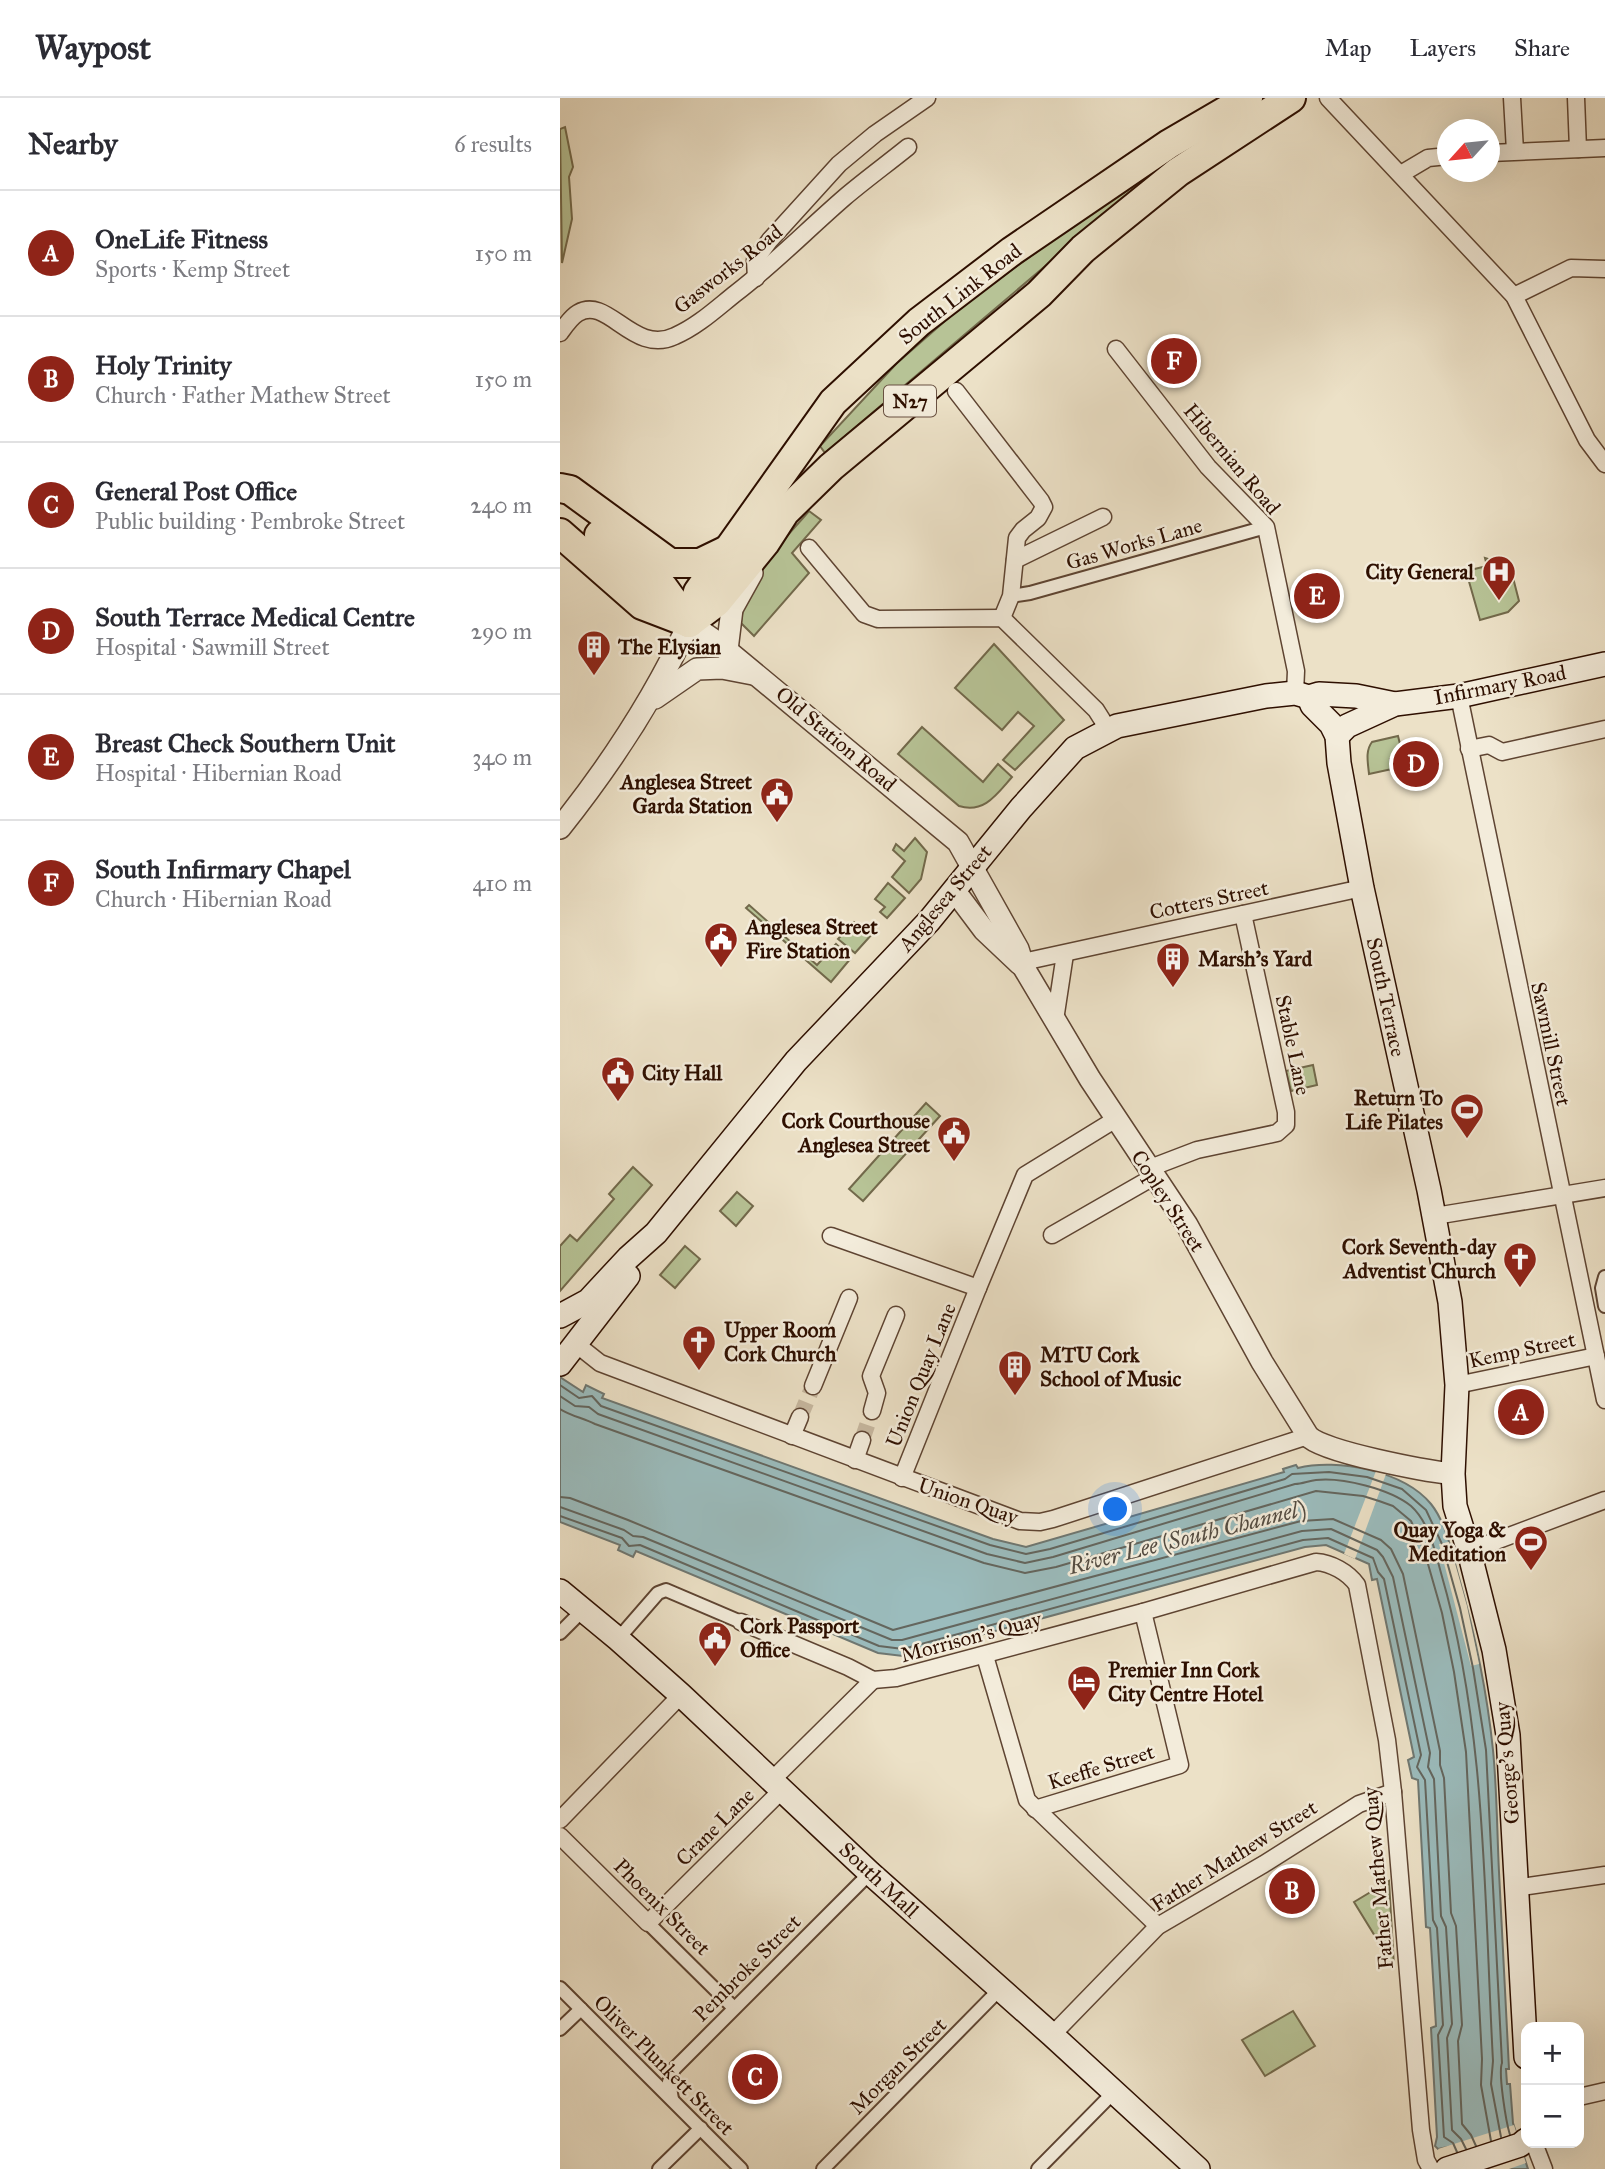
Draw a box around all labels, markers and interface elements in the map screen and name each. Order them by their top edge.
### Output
text: Waypost [35,28,151,68]
text: Map [1325,33,1372,63]
text: Layers [1410,33,1476,63]
text: Share [1514,33,1570,63]
north arrow [1437,119,1500,182]
text: Nearby [28,126,118,162]
text: 6 results [454,130,532,158]
street label: Gasworks Road [669,218,788,319]
text: OneLife Fitness [95,223,268,255]
street label: South Link Road [893,238,1027,350]
text: A [43,239,59,267]
text: 150 m [475,239,532,267]
text: Sports · Kemp Street [95,255,290,283]
pin: F [1151,335,1197,387]
text: Holy Trinity [95,349,231,381]
text: B [43,365,59,393]
text: 150 m [475,365,532,393]
text: Church · Father Mathew Street [95,381,391,409]
road number: N27 [884,386,936,416]
street label: Hibernian Road [1178,398,1286,520]
text: General Post Office [95,475,297,507]
text: C [43,491,59,519]
text: 240 m [470,491,532,519]
text: Public building · Pembroke Street [95,507,405,535]
street label: Gas Works Lane [1063,512,1205,576]
hospital icon: City General [1480,553,1518,602]
place label: City General [1366,559,1475,585]
pin: E [1294,570,1340,622]
text: South Terrace Medical Centre [95,601,415,633]
text: D [42,617,60,645]
text: 290 m [471,617,532,645]
building icon: The Elysian [575,628,613,677]
text: Hospital · Sawmill Street [95,633,330,661]
place label: The Elysian [617,634,722,660]
street label: Infirmary Road [1432,659,1569,711]
street label: Old Station Road [770,681,902,797]
text: Breast Check Southern Unit [95,727,395,759]
pin: D [1393,738,1439,790]
text: E [43,743,59,771]
text: 340 m [472,743,532,771]
text: Hospital · Hibernian Road [95,759,342,787]
place label: Anglesea Street Garda Station [618,769,753,819]
public building icon: Anglesea Street Garda Station [758,775,796,824]
street label: Anglesea Street [892,839,998,958]
text: South Infirmary Chapel [95,853,351,885]
text: F [43,869,59,897]
text: 410 m [473,869,532,897]
street label: Cotters Street [1147,875,1271,925]
text: Church · Hibernian Road [95,885,332,913]
place label: Anglesea Street Fire Station [744,914,878,964]
public building icon: Anglesea Street Fire Station [702,920,740,969]
street label: South Terrace [1361,935,1411,1059]
building icon: Marsh's Yard [1154,940,1192,989]
place label: Marsh's Yard [1198,946,1313,972]
street label: Sawmill Street [1525,980,1577,1109]
street label: Stable Lane [1270,992,1316,1098]
public building icon: City Hall [599,1054,637,1103]
place label: City Hall [642,1060,724,1086]
place label: Return To Life Pilates [1345,1085,1443,1135]
sports icon: Return To Life Pilates [1448,1091,1486,1140]
place label: Cork Courthouse Anglesea Street [782,1108,931,1158]
public building icon: Cork Courthouse Anglesea Street [935,1114,973,1163]
street label: Copley Street [1125,1145,1211,1257]
place label: Cork Seventh-day Adventist Church [1341,1234,1497,1284]
church icon: Cork Seventh-day Adventist Church [1501,1240,1539,1289]
street label: Union Quay Lane [880,1299,962,1451]
place label: Upper Room Cork Church [724,1317,837,1367]
church icon: Upper Room Cork Church [680,1323,718,1372]
street label: Kemp Street [1466,1326,1578,1374]
place label: MTU Cork School of Music [1040,1342,1181,1392]
building icon: MTU Cork School of Music [996,1348,1034,1397]
pin: A [1498,1386,1544,1438]
street label: Union Quay [914,1472,1023,1531]
your location [1098,1492,1132,1526]
water label: River Lee (South Channel) [1065,1494,1309,1581]
place label: Quay Yoga & Meditation [1393,1517,1507,1567]
sports icon: Quay Yoga & Meditation [1512,1523,1550,1572]
street label: Morrison's Quay [898,1605,1046,1668]
place label: Cork Passport Office [740,1613,860,1663]
public building icon: Cork Passport Office [696,1619,734,1668]
place label: Premier Inn Cork City Centre Hotel [1108,1657,1264,1707]
hotel icon: Premier Inn Cork City Centre Hotel [1065,1663,1103,1712]
street label: George's Quay [1489,1699,1525,1825]
street label: Keeffe Street [1045,1738,1158,1796]
street label: Crane Lane [670,1782,760,1872]
street label: Father Mathew Quay [1357,1784,1399,1970]
street label: Father Mathew Street [1146,1794,1322,1918]
street label: South Mall [834,1837,924,1924]
street label: Phoenix Street [608,1853,716,1961]
pin: B [1269,1865,1315,1917]
street label: Pembroke Street [688,1908,807,2027]
street label: Oliver Plunkett Street [588,1989,740,2141]
street label: Morgan Street [844,2012,952,2120]
map controls [1521,2022,1584,2148]
button: + [1521,2022,1584,2085]
pin: C [732,2051,778,2103]
button: − [1521,2085,1584,2148]

